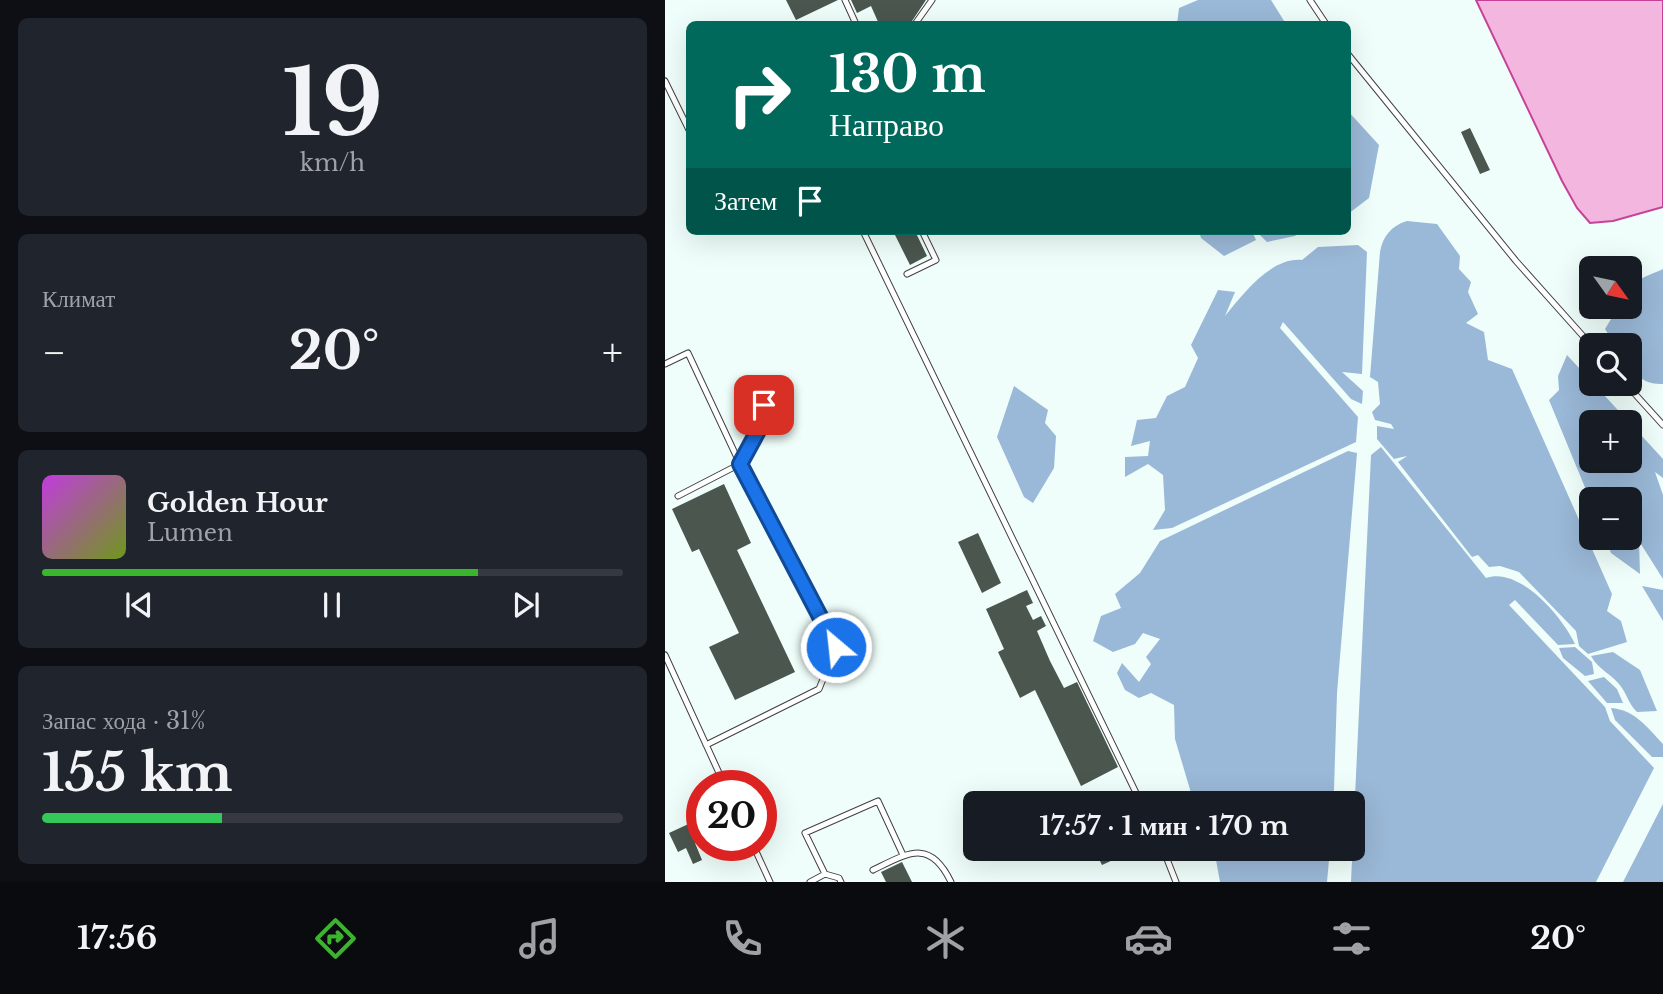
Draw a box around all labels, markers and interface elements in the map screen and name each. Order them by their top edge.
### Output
text: 130 m [829,44,986,105]
text: 19 [282,47,383,160]
icon: right [714,49,805,140]
text: Направо [829,105,944,145]
text: km/h [300,149,365,177]
icon: arrive [791,182,829,220]
text: Затем [714,185,777,217]
north arrow [1579,256,1641,318]
map controls [1579,256,1642,550]
text: Климат [42,285,115,313]
text: 20° [289,319,379,383]
text: − [42,329,66,376]
text: + [602,329,623,376]
button: search [1579,333,1642,396]
pin [734,375,794,435]
icon: arrive [745,386,783,424]
button: + [1579,410,1642,473]
text: Golden Hour [147,487,328,519]
button: − [1579,487,1642,550]
text: Lumen [147,519,233,547]
icon: previous [120,586,158,624]
icon: pause [313,586,351,624]
icon: next [507,586,545,624]
position arrow [799,610,873,684]
text: Запас хода · 31% [42,707,206,735]
text: 155 km [42,741,232,805]
speed limit sign: 20 [686,770,777,861]
text: 17:57 · 1 мин · 170 m [1039,810,1289,842]
icon: directions [311,914,360,963]
icon: music [515,914,564,963]
icon: phone [718,914,767,963]
icon: climate [921,914,970,963]
icon: car [1124,914,1173,963]
icon: filters [1327,914,1376,963]
text: 17:56 [77,918,157,958]
text: 20° [1530,918,1586,958]

